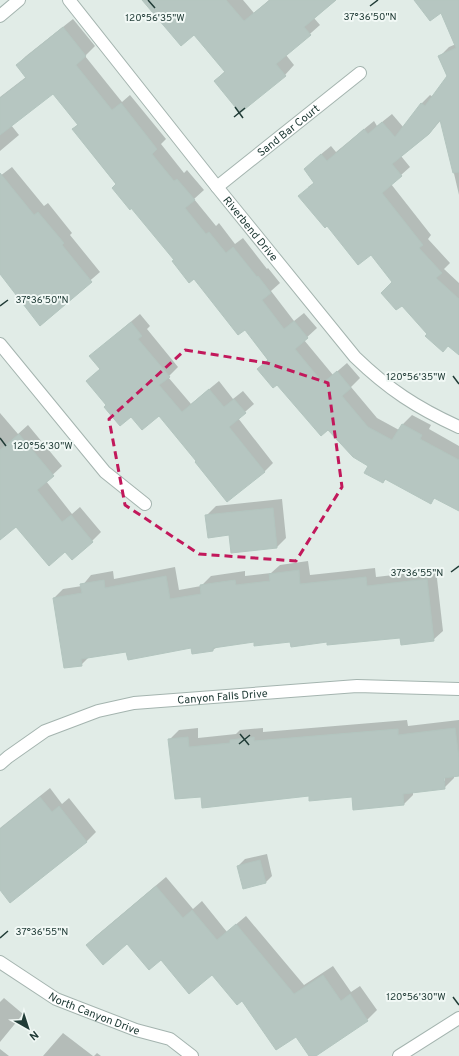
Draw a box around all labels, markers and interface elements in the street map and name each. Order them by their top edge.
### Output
text: 37°36'50"N [343,11,397,24]
text: 120°56'35"W [125,12,185,25]
street label: Sand Bar Court [255,102,323,160]
street label: Riverbend Drive [219,194,281,265]
text: 37°36'50"N [15,294,69,307]
text: 120°56'35"W [386,371,446,384]
text: 120°56'30"W [13,440,73,453]
text: 37°36'55"N [391,567,443,580]
street label: Canyon Falls Drive [177,687,268,708]
text: 37°36'55"N [16,926,68,939]
street label: North Canyon Drive [45,990,141,1039]
text: 120°56'30"W [386,991,446,1004]
north arrow [8,1008,48,1048]
text: N [26,1027,41,1043]

